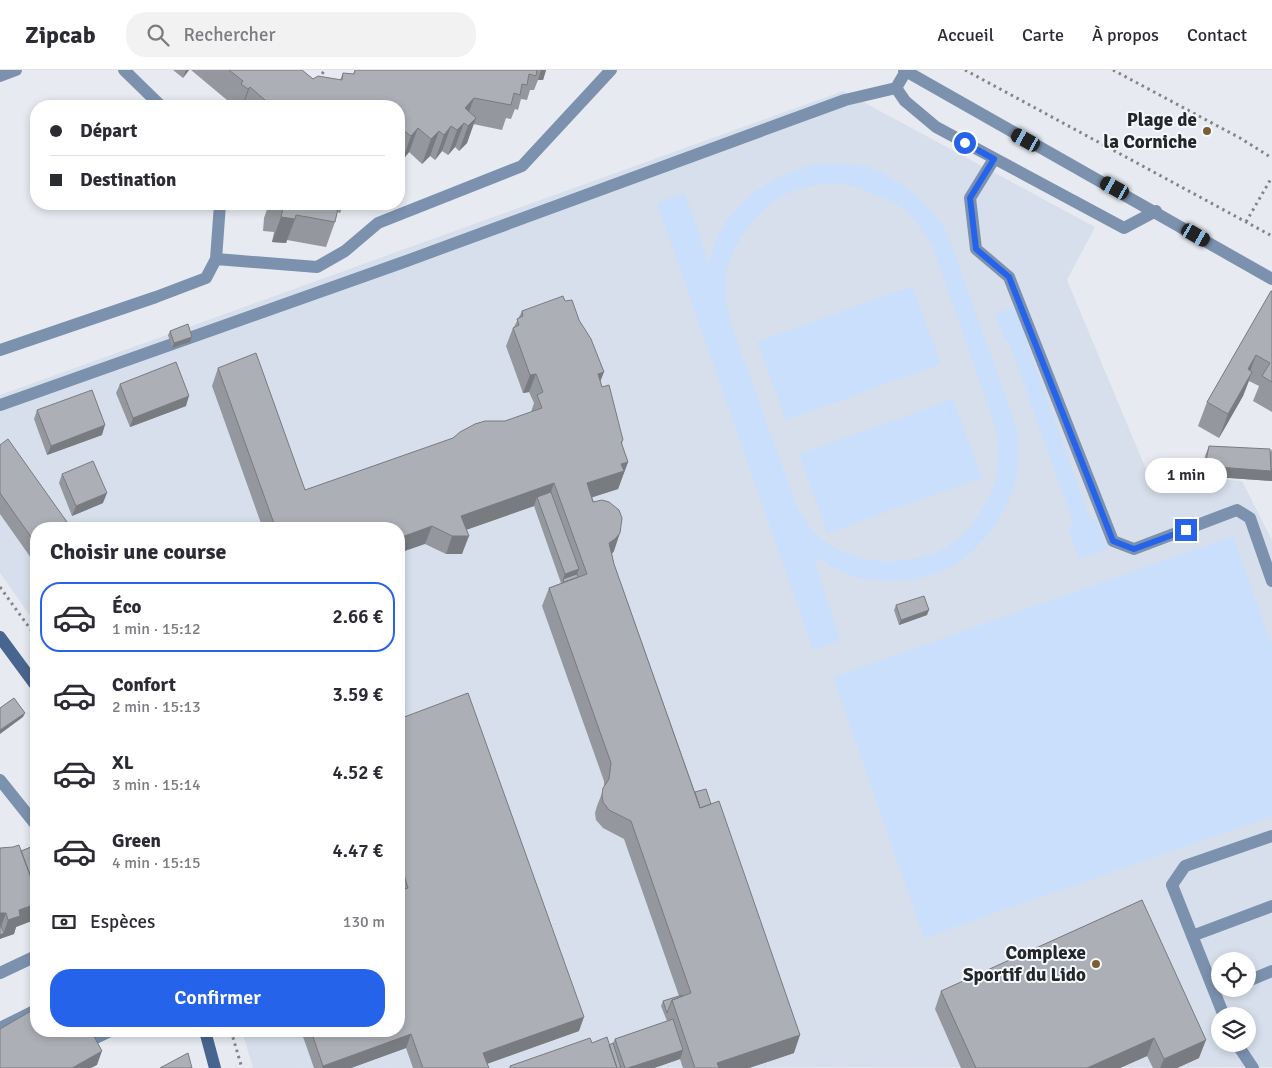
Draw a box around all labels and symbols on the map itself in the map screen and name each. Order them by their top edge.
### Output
place label: Plage de la Corniche [1103,108,1197,154]
marker: Plage de la Corniche [1201,125,1213,137]
car [1009,126,1042,154]
route start [954,132,976,154]
car [1098,174,1131,202]
car [1179,221,1212,249]
callout: 1 min [1145,458,1227,492]
route end [1175,519,1197,541]
place label: Complexe Sportif du Lido [963,941,1086,987]
marker: Complexe Sportif du Lido [1090,958,1102,970]

